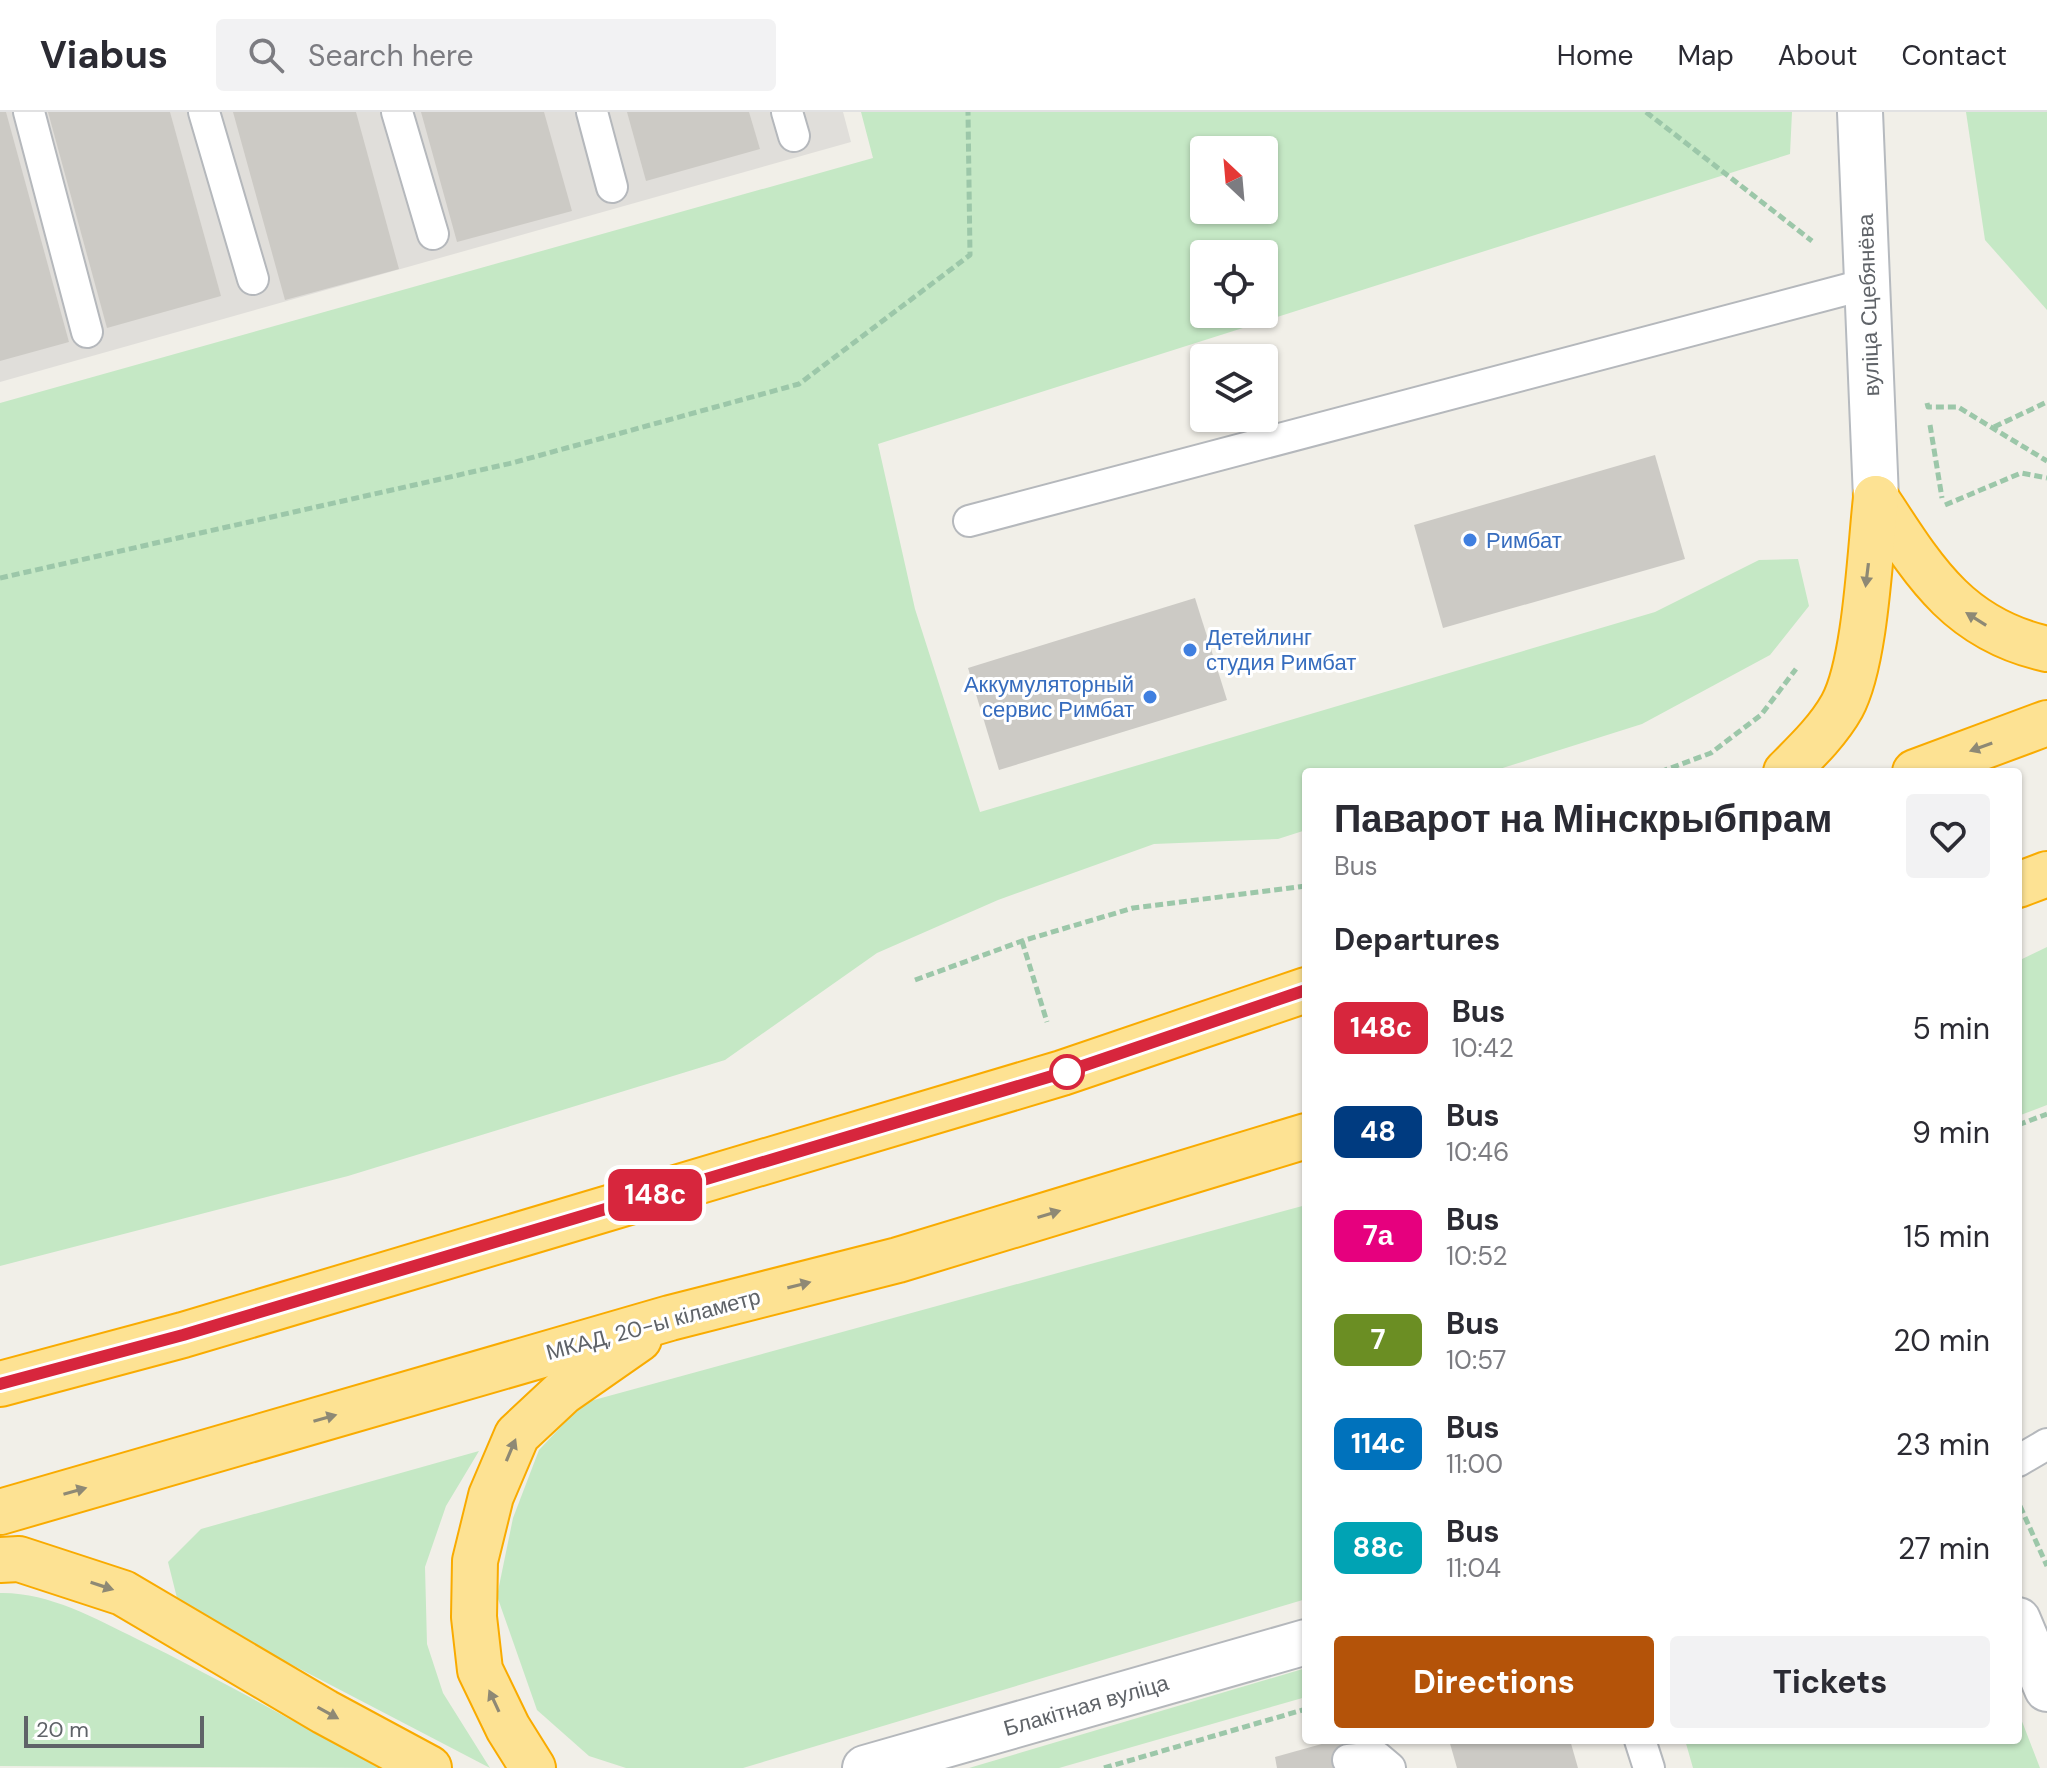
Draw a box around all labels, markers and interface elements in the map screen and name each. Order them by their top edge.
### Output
search box [216,19,776,91]
text: Viabus [40,30,168,80]
icon: search [244,33,288,77]
text: Search here [308,36,474,75]
text: Home [1557,37,1633,74]
text: Map [1677,37,1734,74]
text: About [1778,37,1857,74]
text: Contact [1901,37,2007,74]
north arrow [1190,136,1278,224]
map controls [1190,136,1278,432]
street label: вуліца Сцебянёва [1851,213,1886,397]
button: locate [1190,240,1278,328]
button: layers [1190,344,1278,432]
place label: Римбат [1486,526,1562,555]
marker: Римбат [1461,531,1479,549]
one-way arrow [1860,563,1873,588]
one-way arrow [1965,612,1986,627]
place label: Детейлинг студия Римбат [1206,623,1356,677]
marker: Детейлинг студия Римбат [1181,641,1199,659]
place label: Аккумуляторный сервис Римбат [964,670,1134,724]
marker: Аккумуляторный сервис Римбат [1141,688,1159,706]
one-way arrow [1969,742,1993,754]
text: Паварот на Мінскрыбпрам [1334,794,1832,844]
button: heart [1906,794,1990,878]
text: Bus [1334,849,1378,883]
text: Departures [1334,920,1500,959]
text: Bus [1452,992,1505,1031]
text: 148с [1350,1009,1412,1046]
text: 5 min [1913,1009,1990,1048]
text: 10:42 [1452,1031,1514,1065]
unlabelled marker [1050,1055,1084,1089]
text: Bus [1446,1096,1500,1135]
text: 48 [1360,1113,1396,1150]
text: 9 min [1912,1113,1990,1152]
text: 10:46 [1446,1135,1509,1169]
line badge: 148с [599,1169,711,1221]
text: 148с [624,1176,686,1213]
text: Bus [1446,1200,1500,1239]
one-way arrow [1038,1207,1062,1220]
text: 7а [1363,1217,1393,1254]
text: 15 min [1903,1217,1990,1256]
text: 10:52 [1446,1239,1508,1273]
one-way arrow [787,1278,812,1290]
street label: МКАД, 20-ы кіламетр [543,1282,764,1367]
text: Bus [1446,1304,1500,1343]
text: 7 [1370,1321,1386,1358]
text: 20 min [1893,1321,1990,1360]
text: 10:57 [1446,1343,1506,1377]
text: Bus [1446,1408,1500,1447]
one-way arrow [313,1411,337,1424]
text: 114с [1351,1425,1405,1462]
text: 23 min [1896,1425,1990,1464]
one-way arrow [504,1438,518,1462]
text: 11:00 [1446,1447,1503,1481]
one-way arrow [63,1484,87,1497]
text: Bus [1446,1512,1500,1551]
text: 88с [1352,1529,1404,1566]
text: 27 min [1898,1529,1990,1568]
text: 11:04 [1446,1551,1501,1585]
one-way arrow [90,1581,114,1593]
button: Directions [1334,1636,1654,1728]
button: Tickets [1670,1636,1990,1728]
street label: Блакітная вуліца [1000,1668,1173,1743]
one-way arrow [487,1689,501,1712]
one-way arrow [317,1706,339,1720]
scale bar [24,1712,204,1748]
text: 20 m [36,1715,89,1744]

